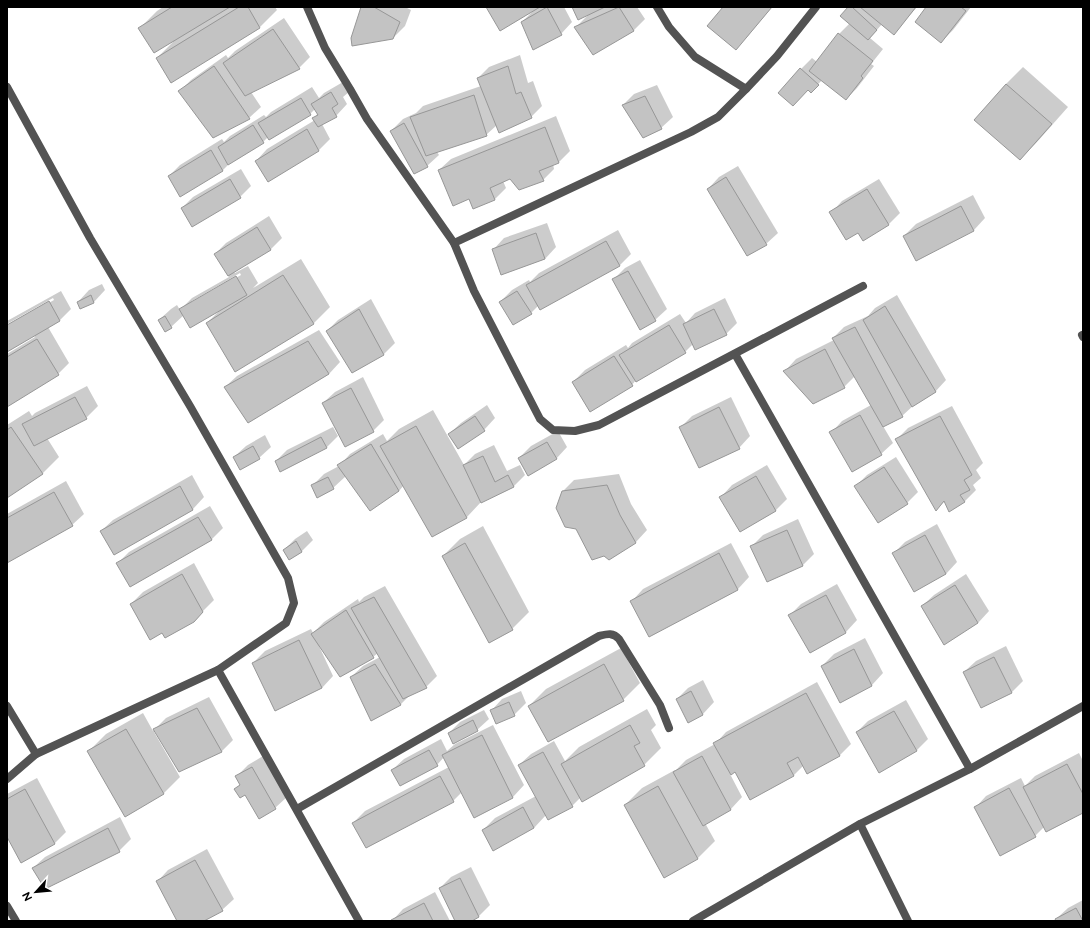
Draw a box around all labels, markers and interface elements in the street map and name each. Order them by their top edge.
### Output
north arrow [16,872,56,912]
text: N [20,890,35,903]

